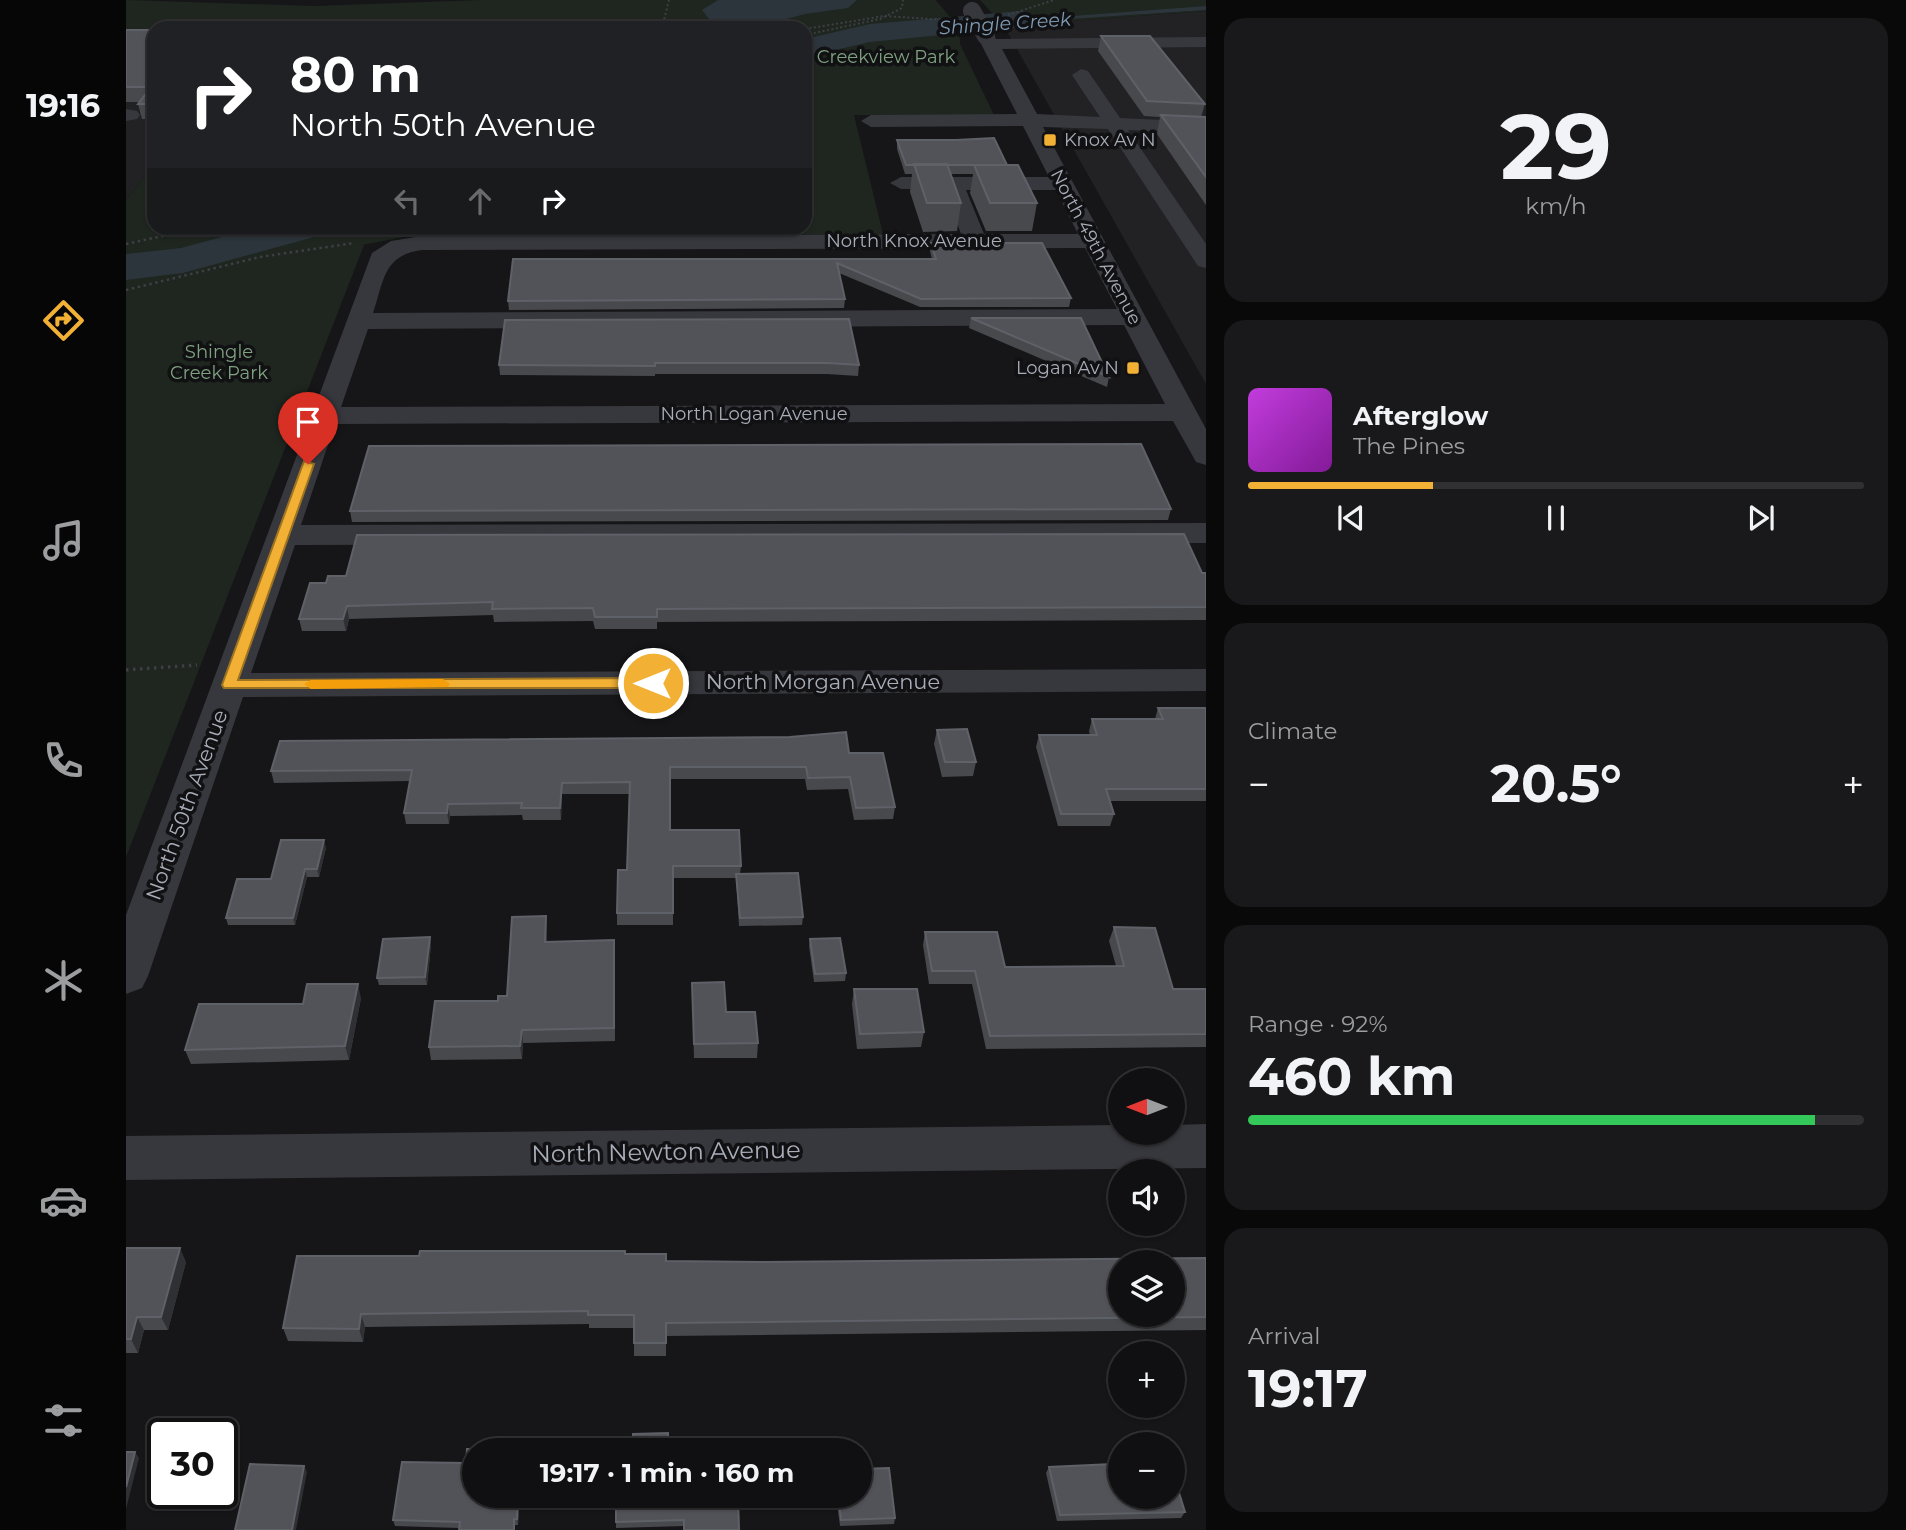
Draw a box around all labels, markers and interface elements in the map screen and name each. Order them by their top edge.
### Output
water label: Shingle Creek [938,7,1073,40]
text: 80 m [290,45,421,104]
park label: Creekview Park [817,46,956,68]
icon: right [175,49,266,140]
text: 19:16 [26,86,100,125]
text: 29 [1500,91,1612,202]
text: North 50th Avenue [290,105,596,144]
place label: Knox Av N [1064,129,1156,151]
marker: Knox Av N [1042,132,1058,148]
street label: North 49th Avenue [1046,166,1146,328]
icon: left [388,182,426,220]
icon: ahead [461,182,499,220]
icon: right [534,182,572,220]
text: km/h [1525,192,1587,220]
street label: North Knox Avenue [826,230,1002,252]
icon: directions [39,296,88,345]
park label: Shingle Creek Park [170,341,268,384]
place label: Logan Av N [1016,357,1119,379]
marker: Logan Av N [1125,360,1141,376]
pin [278,392,338,464]
text: Afterglow [1353,400,1488,432]
icon: arrive [289,403,327,441]
street label: North Logan Avenue [660,403,848,425]
text: The Pines [1353,432,1465,460]
icon: previous [1332,499,1370,537]
icon: pause [1537,499,1575,537]
icon: next [1742,499,1780,537]
icon: music [39,516,88,565]
position arrow [616,646,690,720]
street label: North Morgan Avenue [706,669,940,694]
street label: North 50th Avenue [140,706,233,903]
text: Climate [1248,717,1337,745]
icon: phone [39,736,88,785]
text: 20.5° [1490,752,1622,815]
text: − [1248,761,1270,808]
text: + [1842,761,1864,808]
icon: climate [39,956,88,1005]
text: Range · 92% [1248,1010,1388,1038]
text: 460 km [1248,1045,1455,1108]
north arrow [1108,1068,1185,1144]
map controls [1108,1068,1185,1509]
street label: North Newton Avenue [531,1135,801,1168]
button: sound [1108,1159,1185,1236]
icon: car [39,1176,88,1225]
button: layers [1108,1250,1185,1327]
text: Arrival [1248,1322,1321,1350]
button: + [1108,1341,1185,1418]
text: 19:17 [1248,1357,1368,1420]
icon: filters [39,1396,88,1445]
speed limit sign: 30 [147,1418,238,1509]
button: − [1108,1432,1185,1509]
text: 19:17 · 1 min · 160 m [540,1457,794,1489]

